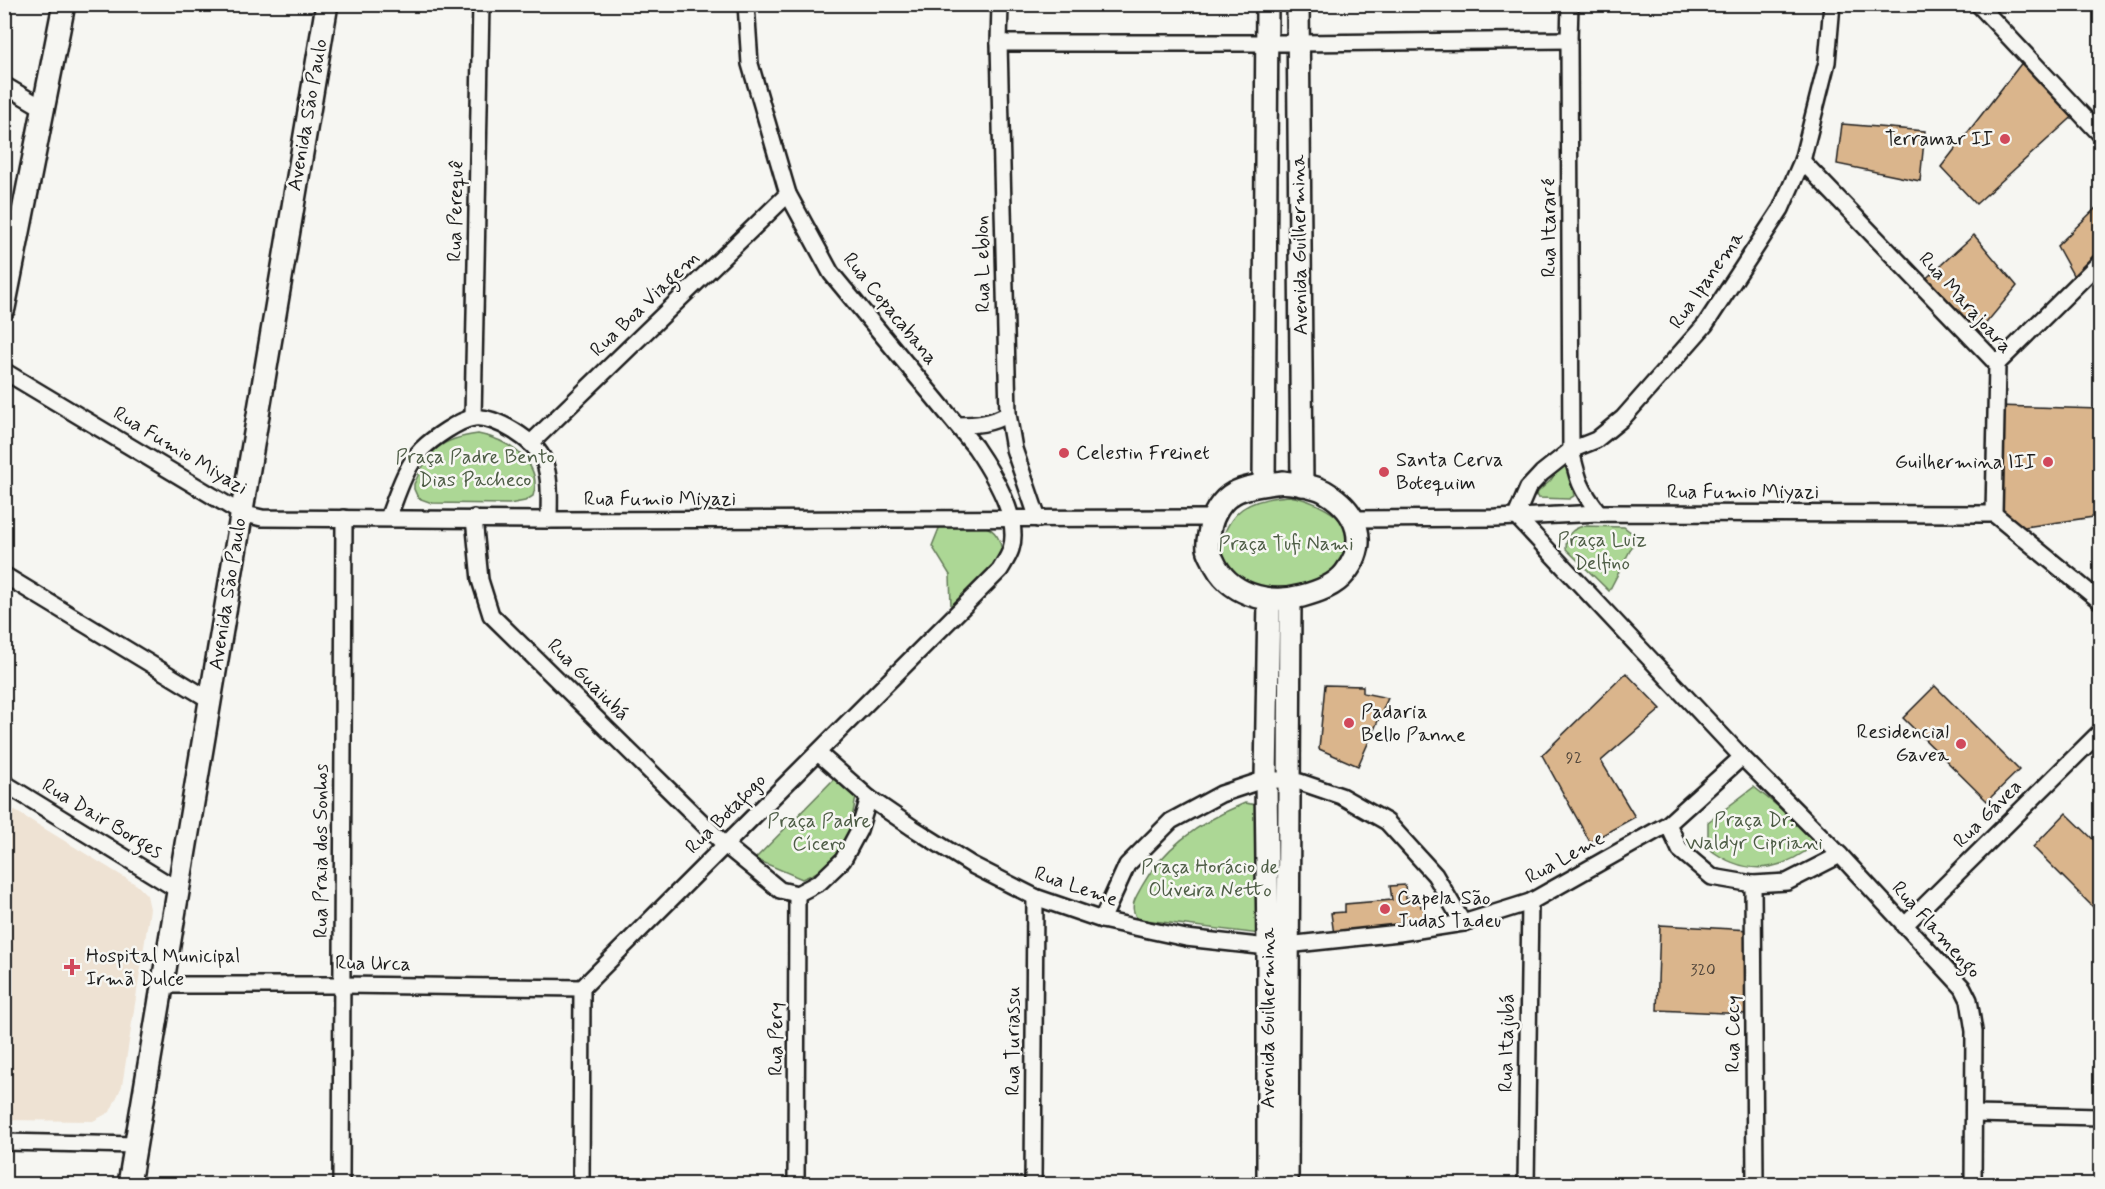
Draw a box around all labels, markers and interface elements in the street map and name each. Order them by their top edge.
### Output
street label: Avenida São Paulo [281,37,335,193]
place label: Terramar II [1885,126,1993,153]
marker: Terramar II [1998,132,2012,146]
street label: Avenida Guilhermina [1285,153,1315,336]
street label: Rua Perequê [442,160,470,262]
street label: Rua Itararé [1536,178,1563,278]
street label: Rua L eblon [969,215,997,313]
street label: Rua Ipanema [1663,225,1751,335]
street label: Rua Boa Viagem [584,245,707,365]
street label: Rua Marajoara [1912,246,2018,360]
street label: Rua Copacabana [836,247,944,371]
street label: Rua Fumio Miyazi [108,400,252,502]
place label: Celestin Freinet [1076,440,1210,467]
park label: Praça Padre Bento Dias Pacheco [395,444,555,494]
marker: Celestin Freinet [1057,446,1071,460]
place label: Santa Cerva Botequim [1396,447,1503,497]
place label: Guilhermina III [1895,449,2036,476]
marker: Guilhermina III [2041,455,2055,469]
marker: Santa Cerva Botequim [1377,465,1391,479]
street label: Rua Fumio Miyazi [1667,479,1819,506]
street label: Rua Fumio Miyazi [584,486,736,513]
street label: Avenida São Paulo [203,516,253,672]
park label: Praça Luiz Delfino [1557,527,1647,577]
park label: Praça Tufi Nami [1218,531,1354,558]
street label: Rua Guaiubá [541,633,635,727]
place label: Padaria Bello Panne [1361,699,1466,749]
marker: Padaria Bello Panne [1342,716,1356,730]
place label: Residencial Gavea [1856,719,1950,769]
marker: Residencial Gavea [1954,737,1968,751]
house number: 92 [1566,748,1582,769]
street label: Rua Praia dos Sonhos [308,764,335,938]
street label: Rua Botafogo [680,768,774,862]
street label: Rua Dair Borges [36,772,167,867]
street label: Rua Gávea [1948,774,2028,854]
park label: Praça Dr. Waldyr Cipriani [1685,807,1823,857]
park label: Praça Padre Cícero [767,808,871,858]
street label: Rua Leme [1521,825,1610,891]
park label: Praça Horácio de Oliveira Netto [1141,854,1279,904]
street label: Rua Leme [1031,860,1121,914]
street label: Rua Flamengo [1884,876,1987,986]
place label: Capela São Judas Tadeu [1397,885,1501,935]
marker: Capela São Judas Tadeu [1378,902,1392,916]
street label: Avenida Guilhermina [1255,927,1282,1108]
place label: Hospital Municipal Irmã Dulce [86,943,240,993]
street label: Rua Urca [335,950,411,978]
marker: Hospital Municipal Irmã Dulce [63,958,81,976]
house number: 320 [1690,960,1716,981]
street label: Rua Turiassu [1000,986,1027,1096]
street label: Rua Itajubá [1493,993,1521,1093]
street label: Rua Cecy [1720,995,1747,1073]
street label: Rua Pery [763,1002,790,1076]

